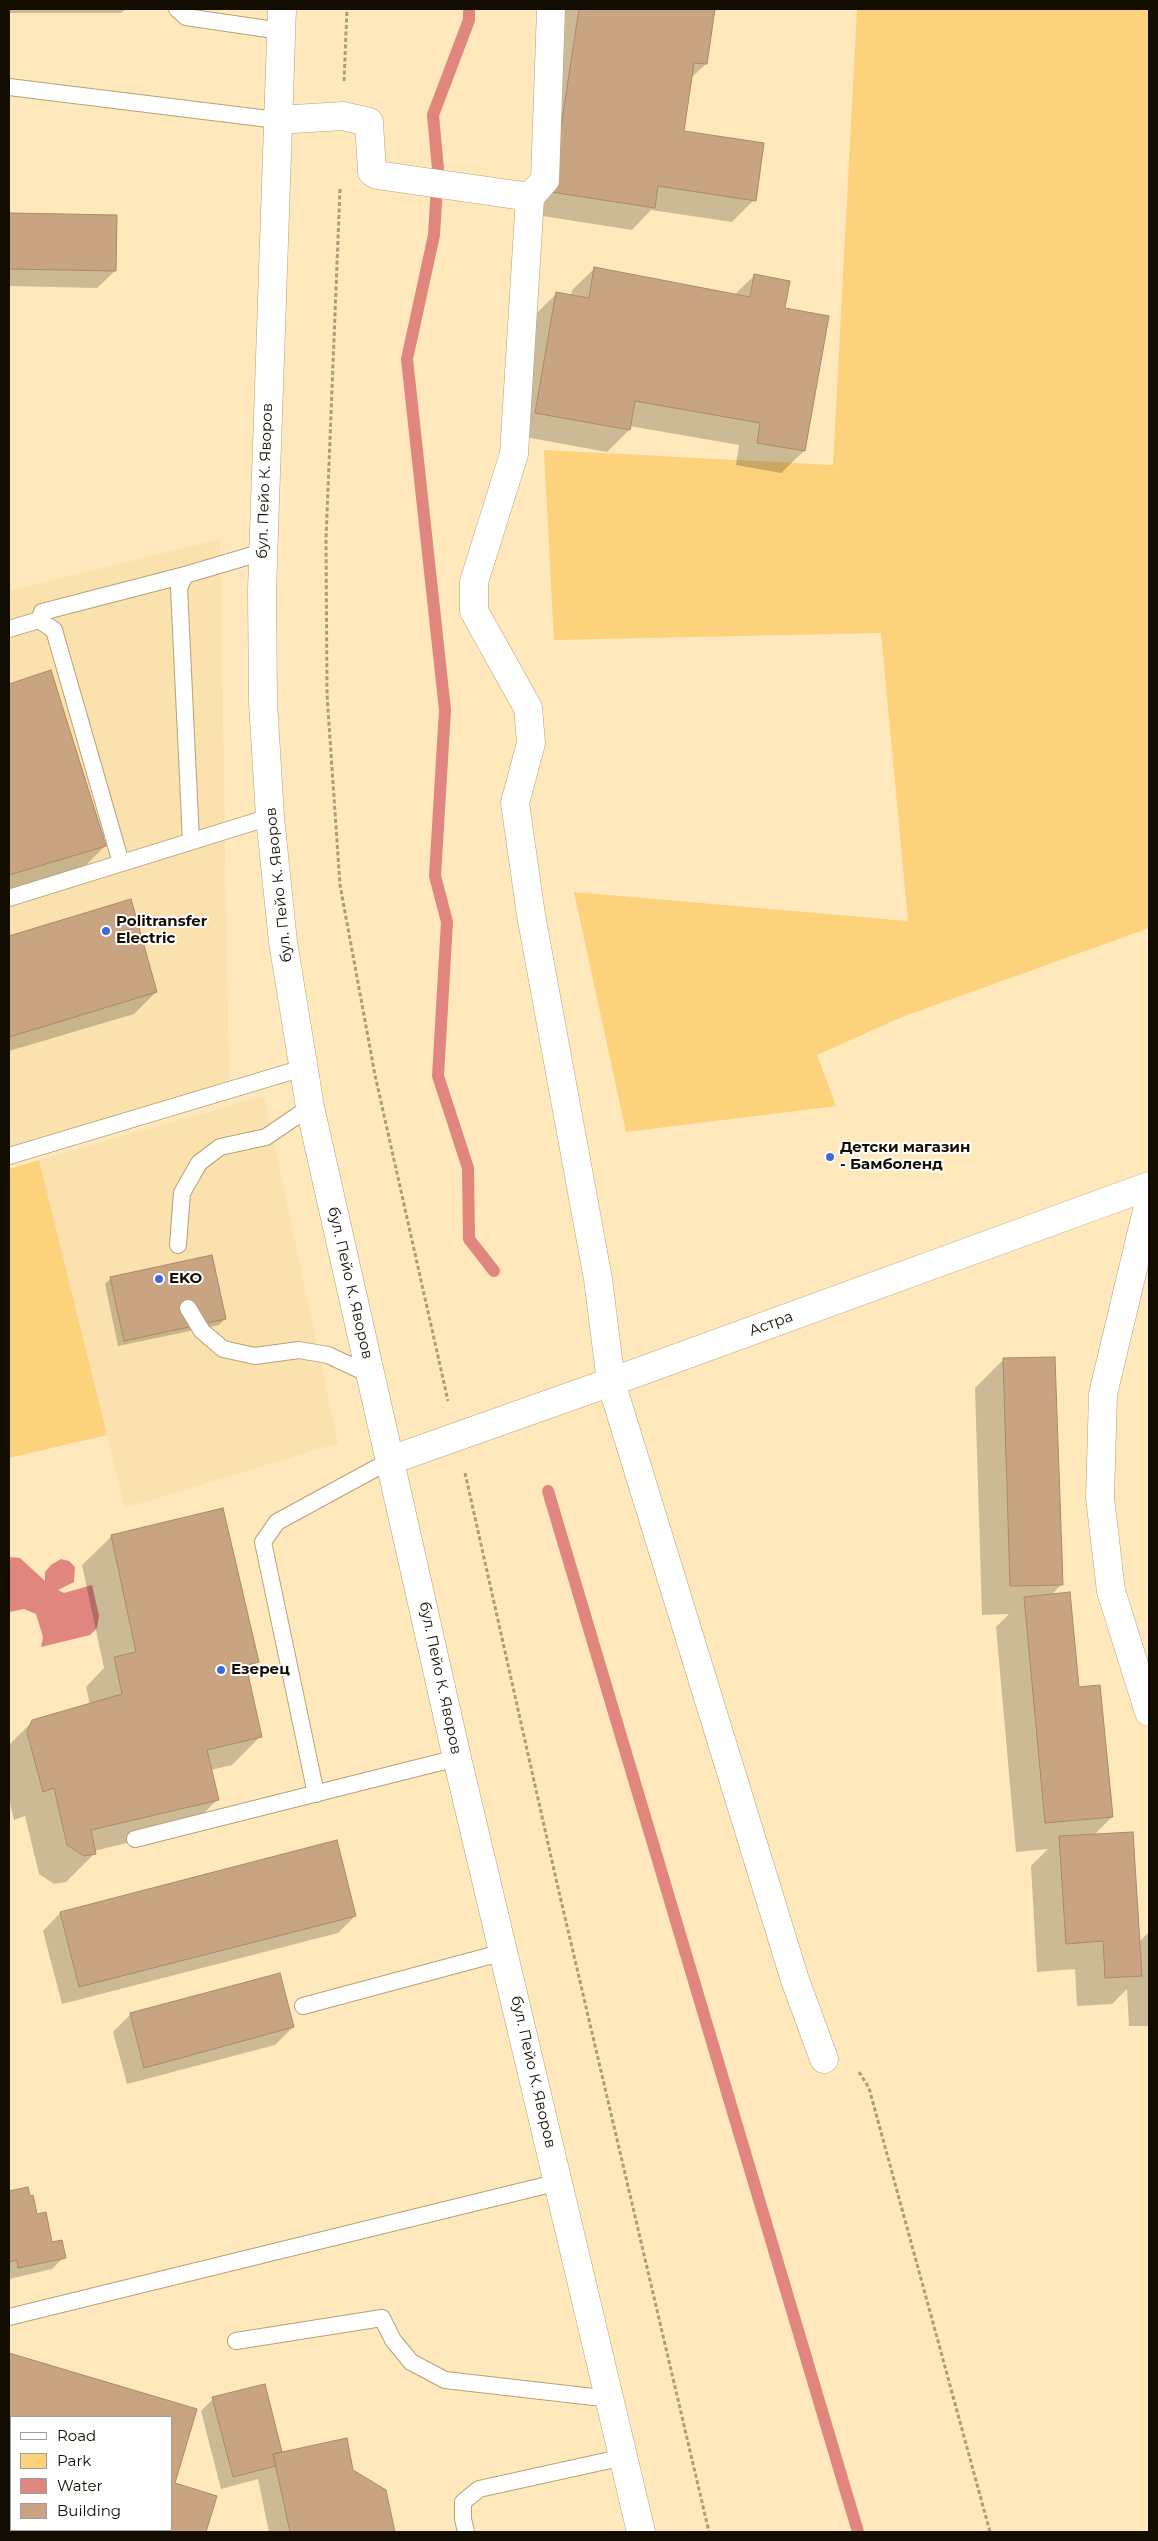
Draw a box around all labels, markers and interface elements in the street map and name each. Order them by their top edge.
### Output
street label: бул. Пейо К. Яворов [253,403,277,559]
street label: бул. Пейо К. Яворов [262,807,296,963]
place label: Politransfer Electric [116,913,207,948]
marker: Politransfer Electric [100,925,112,937]
place label: Детски магазин - Бамболенд [840,1139,970,1174]
marker: Детски магазин - Бамболенд [824,1151,836,1163]
street label: бул. Пейо К. Яворов [324,1205,376,1361]
place label: EKO [169,1270,202,1288]
marker: EKO [153,1273,165,1285]
street label: Астра [747,1308,795,1340]
street label: бул. Пейо К. Яворов [415,1600,465,1756]
place label: Езерец [231,1661,290,1679]
marker: Езерец [215,1664,227,1676]
street label: бул. Пейо К. Яворов [507,1994,559,2150]
legend [10,2416,172,2531]
text: Road [57,2426,96,2445]
text: Park [57,2451,91,2470]
text: Water [57,2476,103,2495]
text: Building [57,2501,121,2520]

